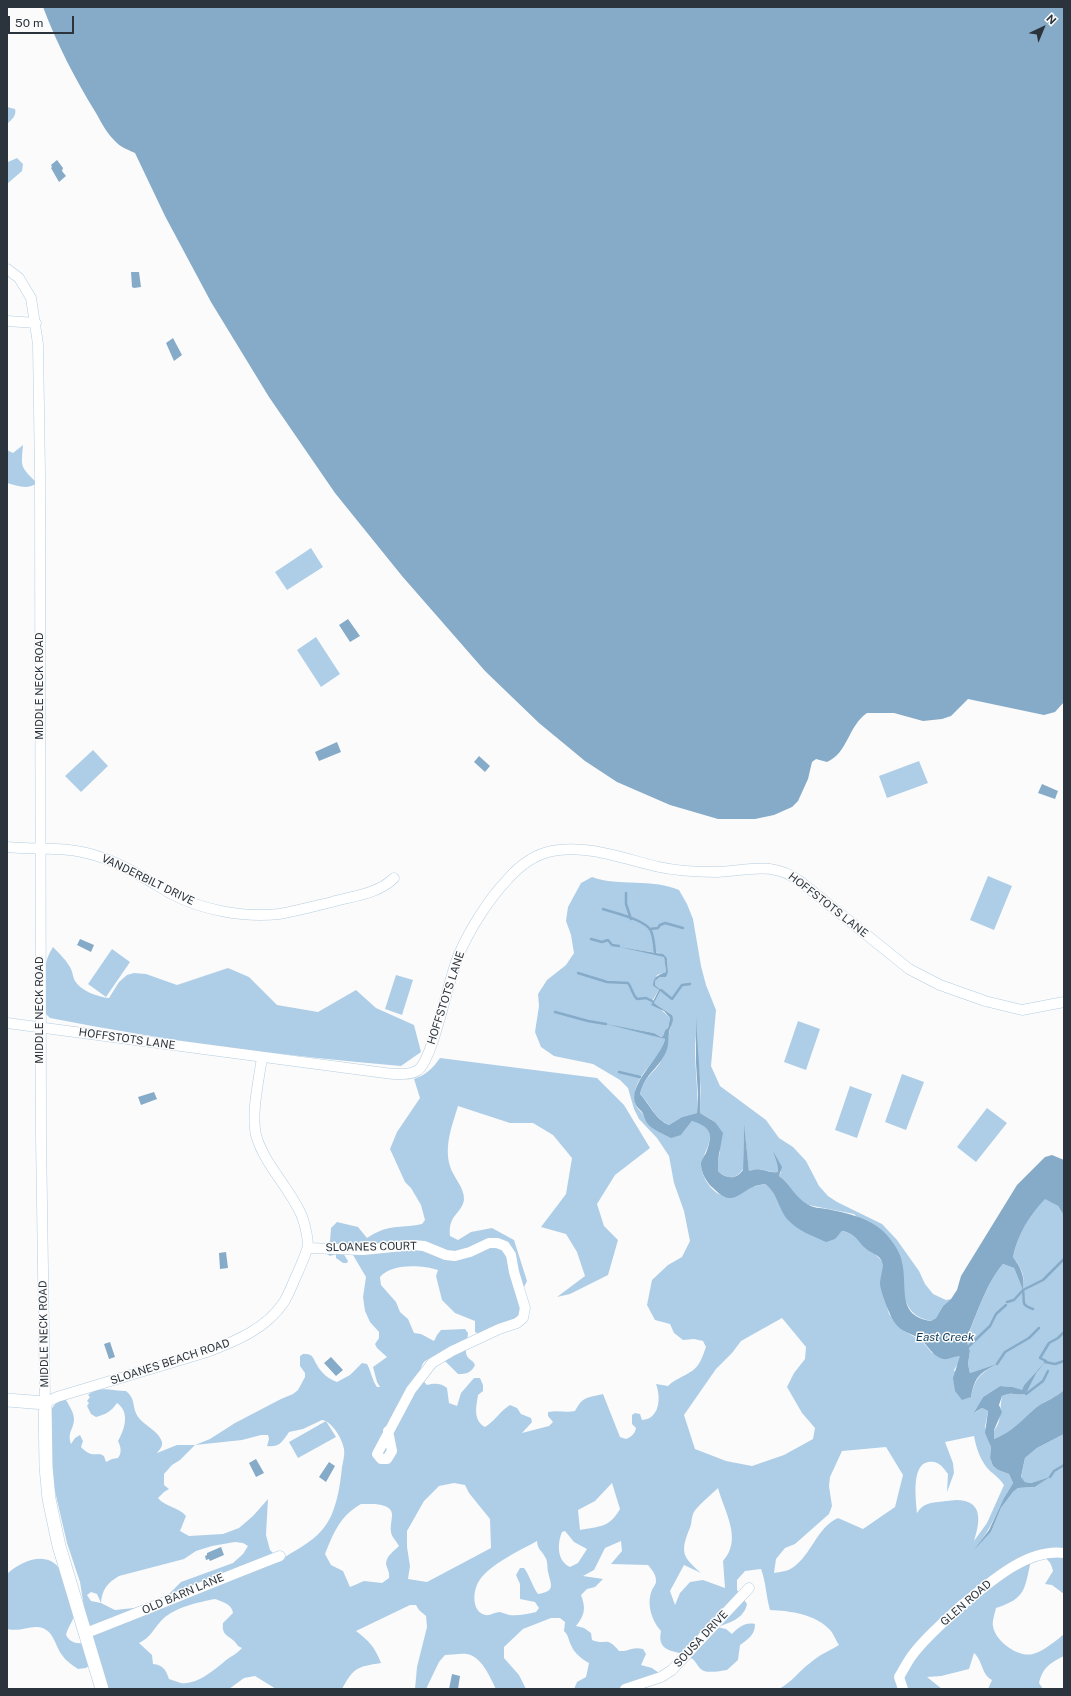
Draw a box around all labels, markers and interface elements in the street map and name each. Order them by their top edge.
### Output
scale bar [10,8,76,34]
north arrow [1023,8,1063,48]
text: N [1044,12,1059,27]
text: 50 m [15,16,43,30]
street label: MIDDLE NECK ROAD [33,632,47,740]
street label: VANDERBILT DRIVE [99,852,197,908]
street label: HOFFSTOTS LANE [786,870,870,940]
street label: HOFFSTOTS LANE [425,950,467,1046]
street label: MIDDLE NECK ROAD [33,956,47,1064]
street label: HOFFSTOTS LANE [78,1026,176,1052]
street label: SLOANES COURT [325,1240,417,1254]
street label: MIDDLE NECK ROAD [36,1280,52,1388]
water label: East Creek [916,1330,974,1344]
street label: SLOANES BEACH ROAD [109,1336,231,1388]
street label: OLD BARN LANE [140,1571,226,1617]
street label: GLEN ROAD [938,1577,994,1629]
street label: SOUSA DRIVE [671,1608,731,1670]

